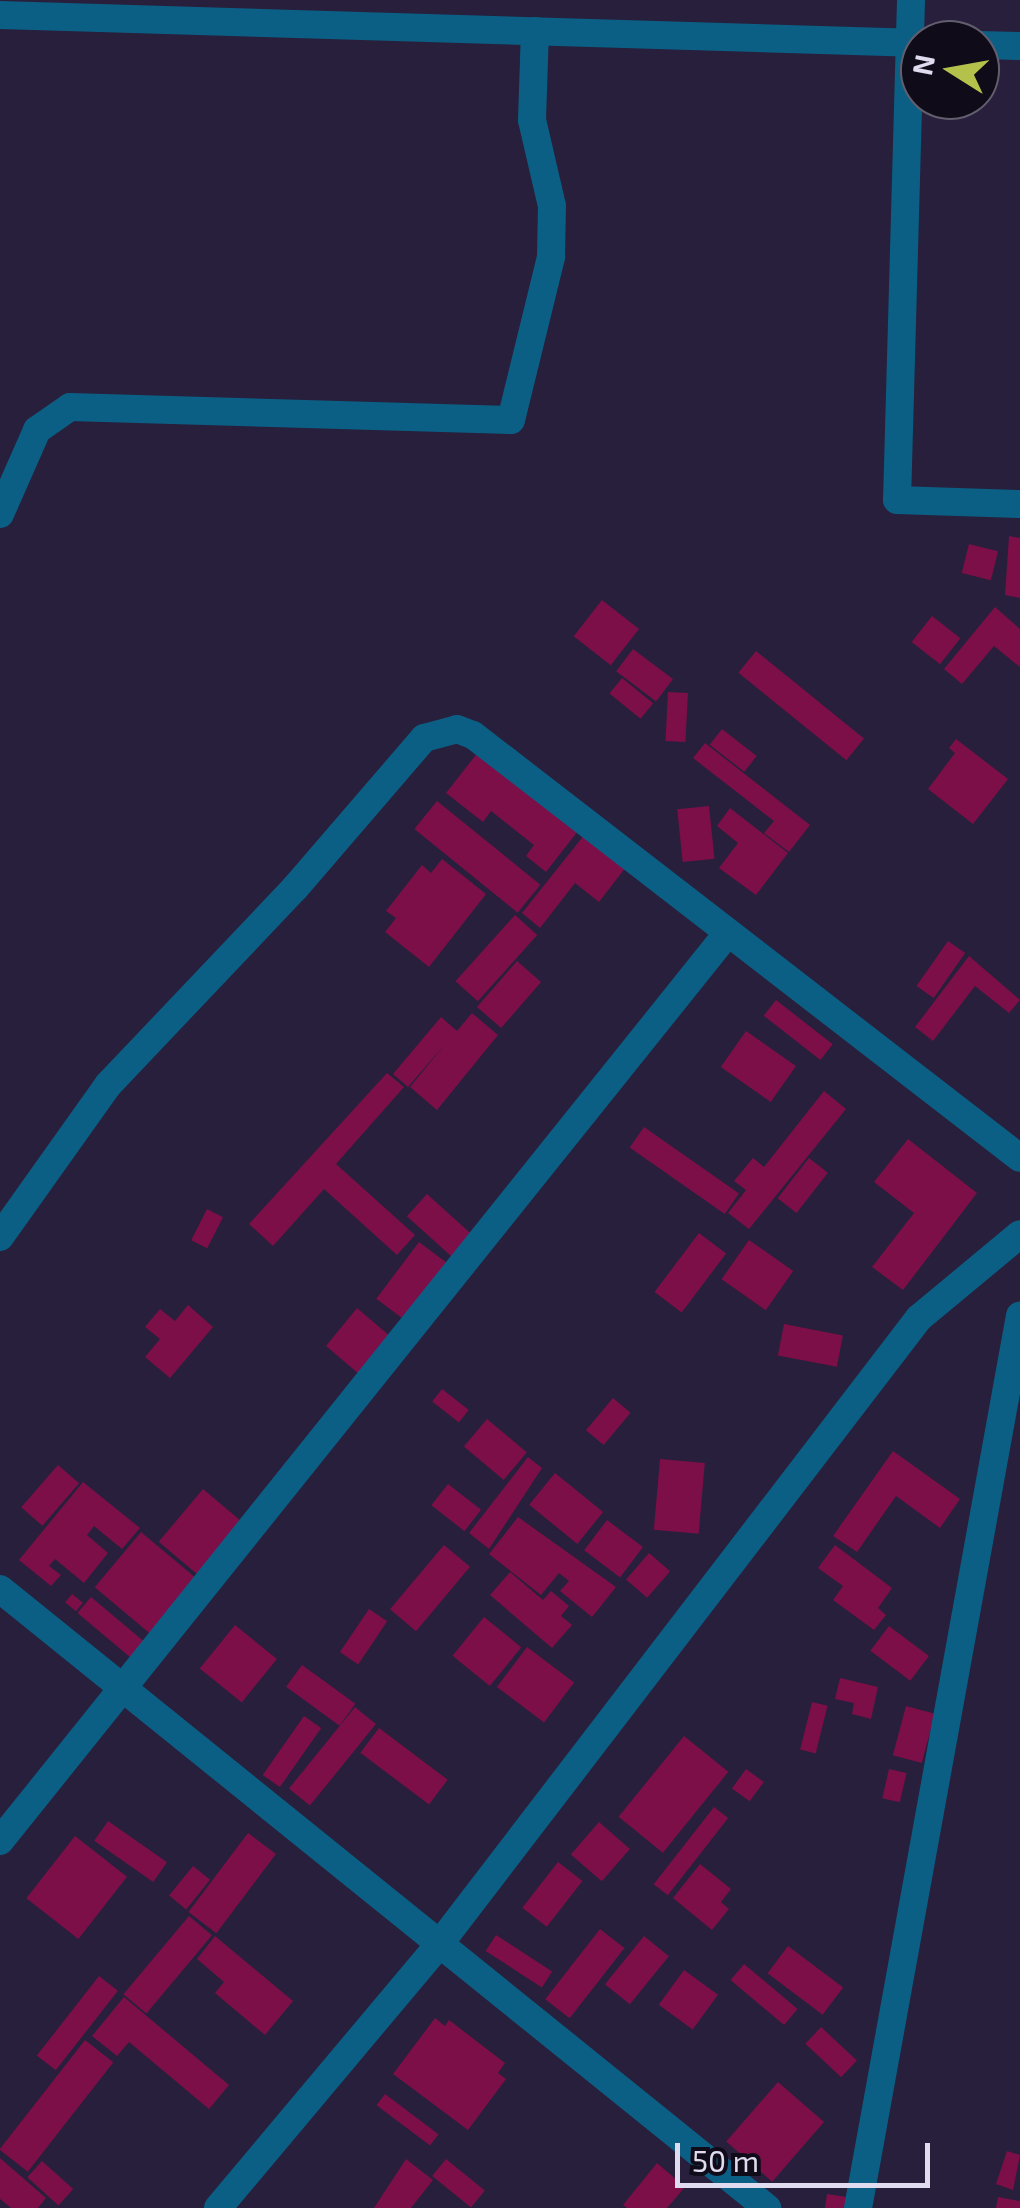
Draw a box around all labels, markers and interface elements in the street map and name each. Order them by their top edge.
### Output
north arrow [900,20,1000,120]
text: N [904,51,941,78]
scale bar [680,2123,935,2185]
text: 50 m [692,2142,759,2178]

